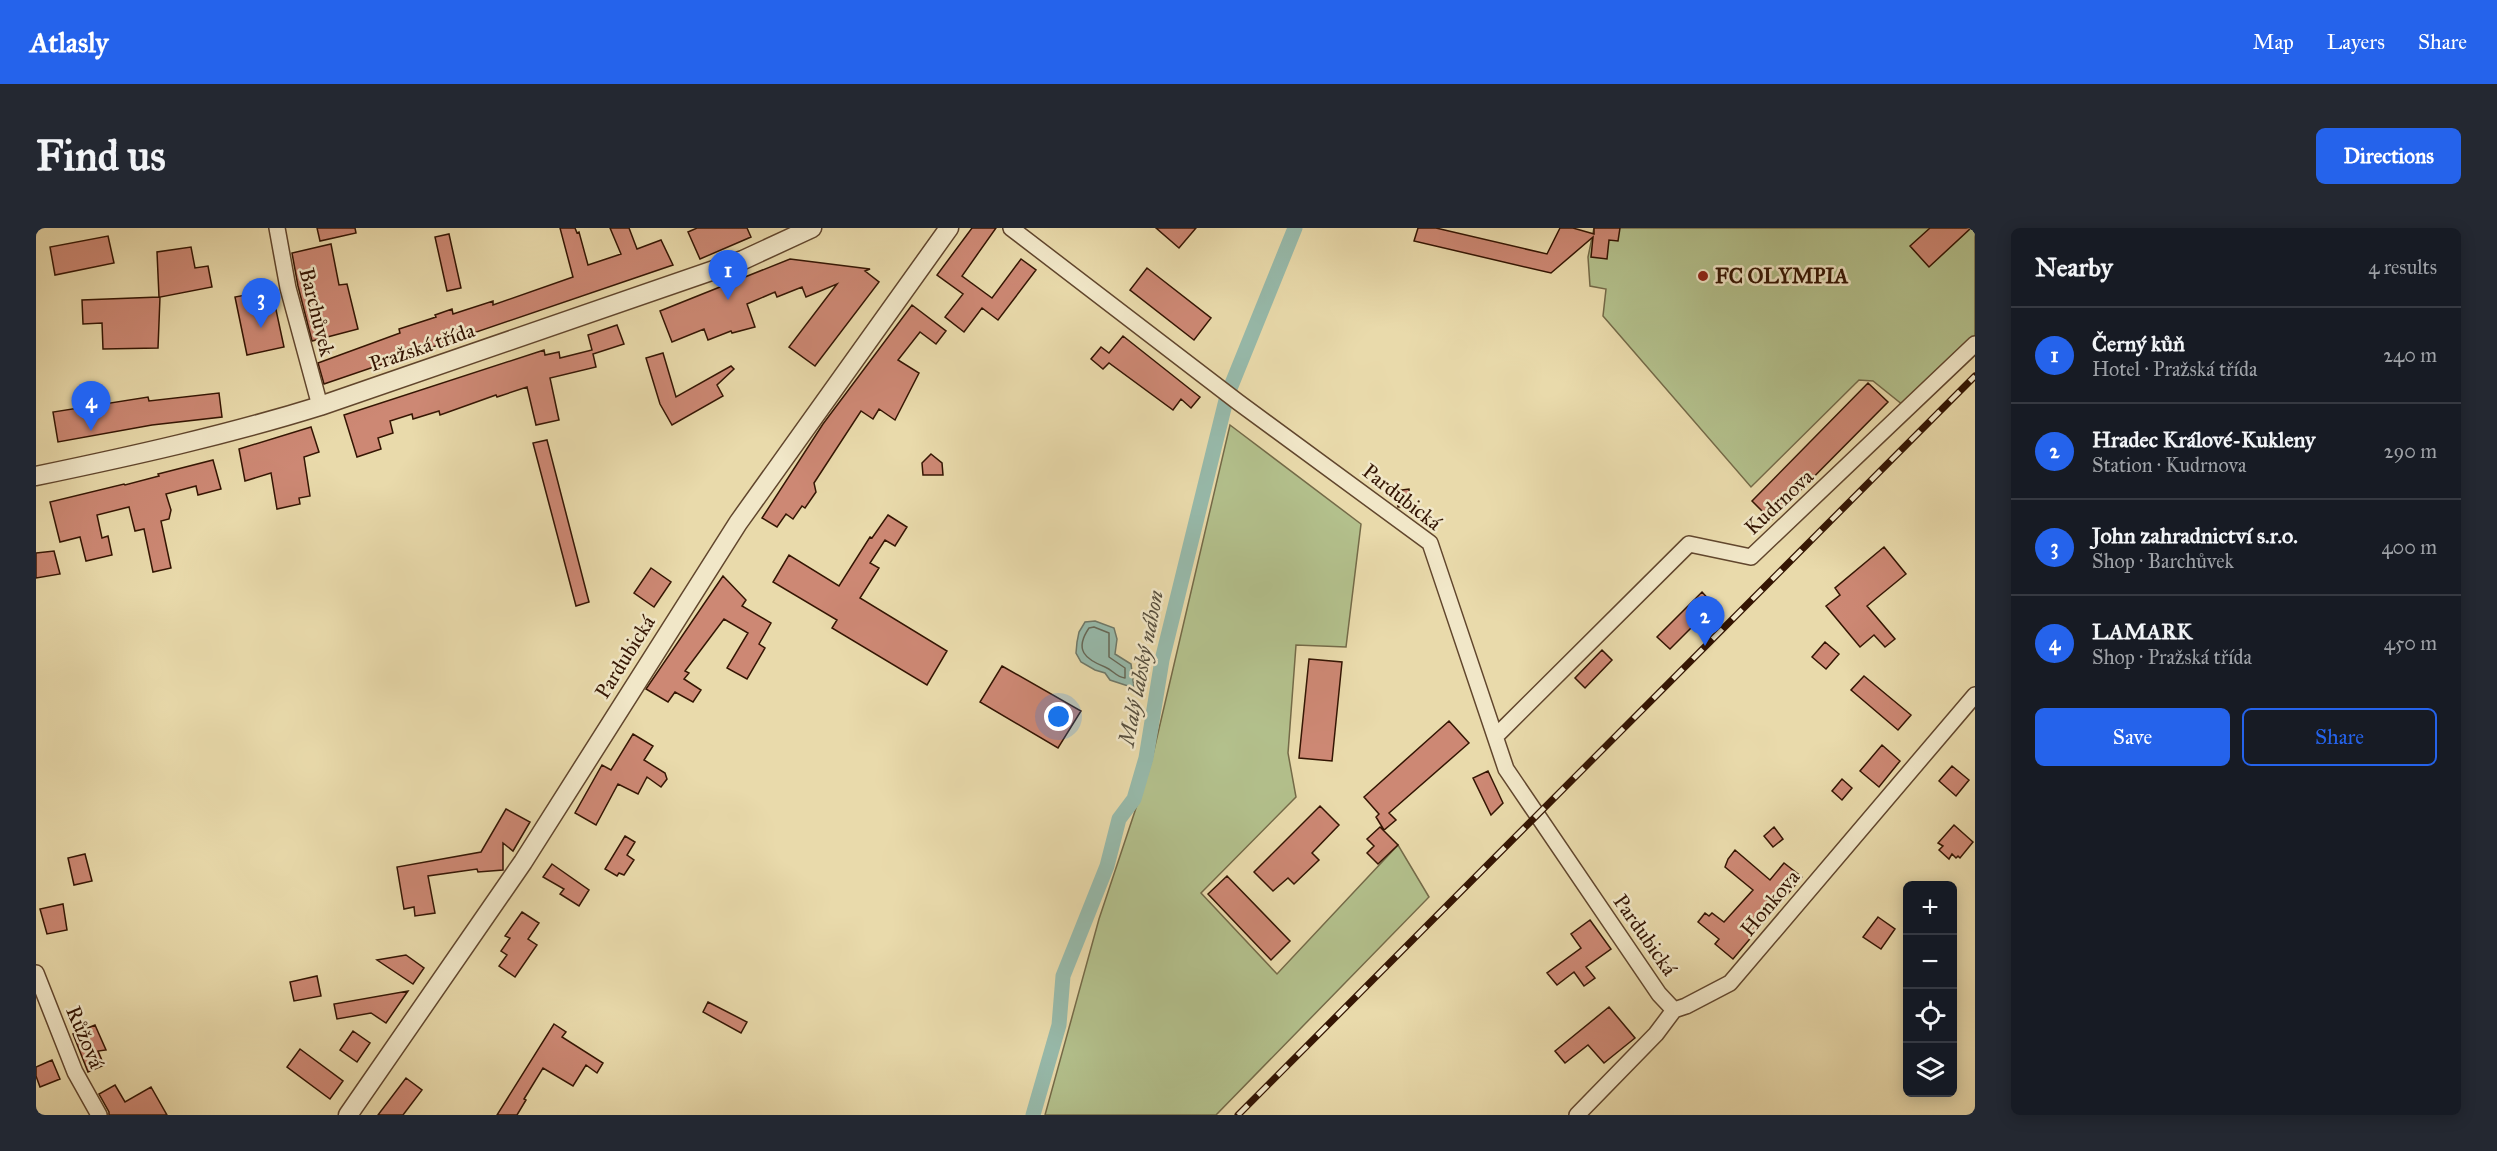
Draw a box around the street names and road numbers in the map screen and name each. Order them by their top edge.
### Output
street label: Barchůvek [293,265,341,359]
street label: Pražská třída [366,317,478,377]
street label: Pardubická [1357,458,1447,536]
street label: Kudrnova [1739,463,1819,540]
street label: Pardubická [589,610,661,703]
street label: Honkova [1735,864,1805,942]
street label: Pardubická [1608,889,1682,981]
street label: Růžová [60,1002,110,1072]

